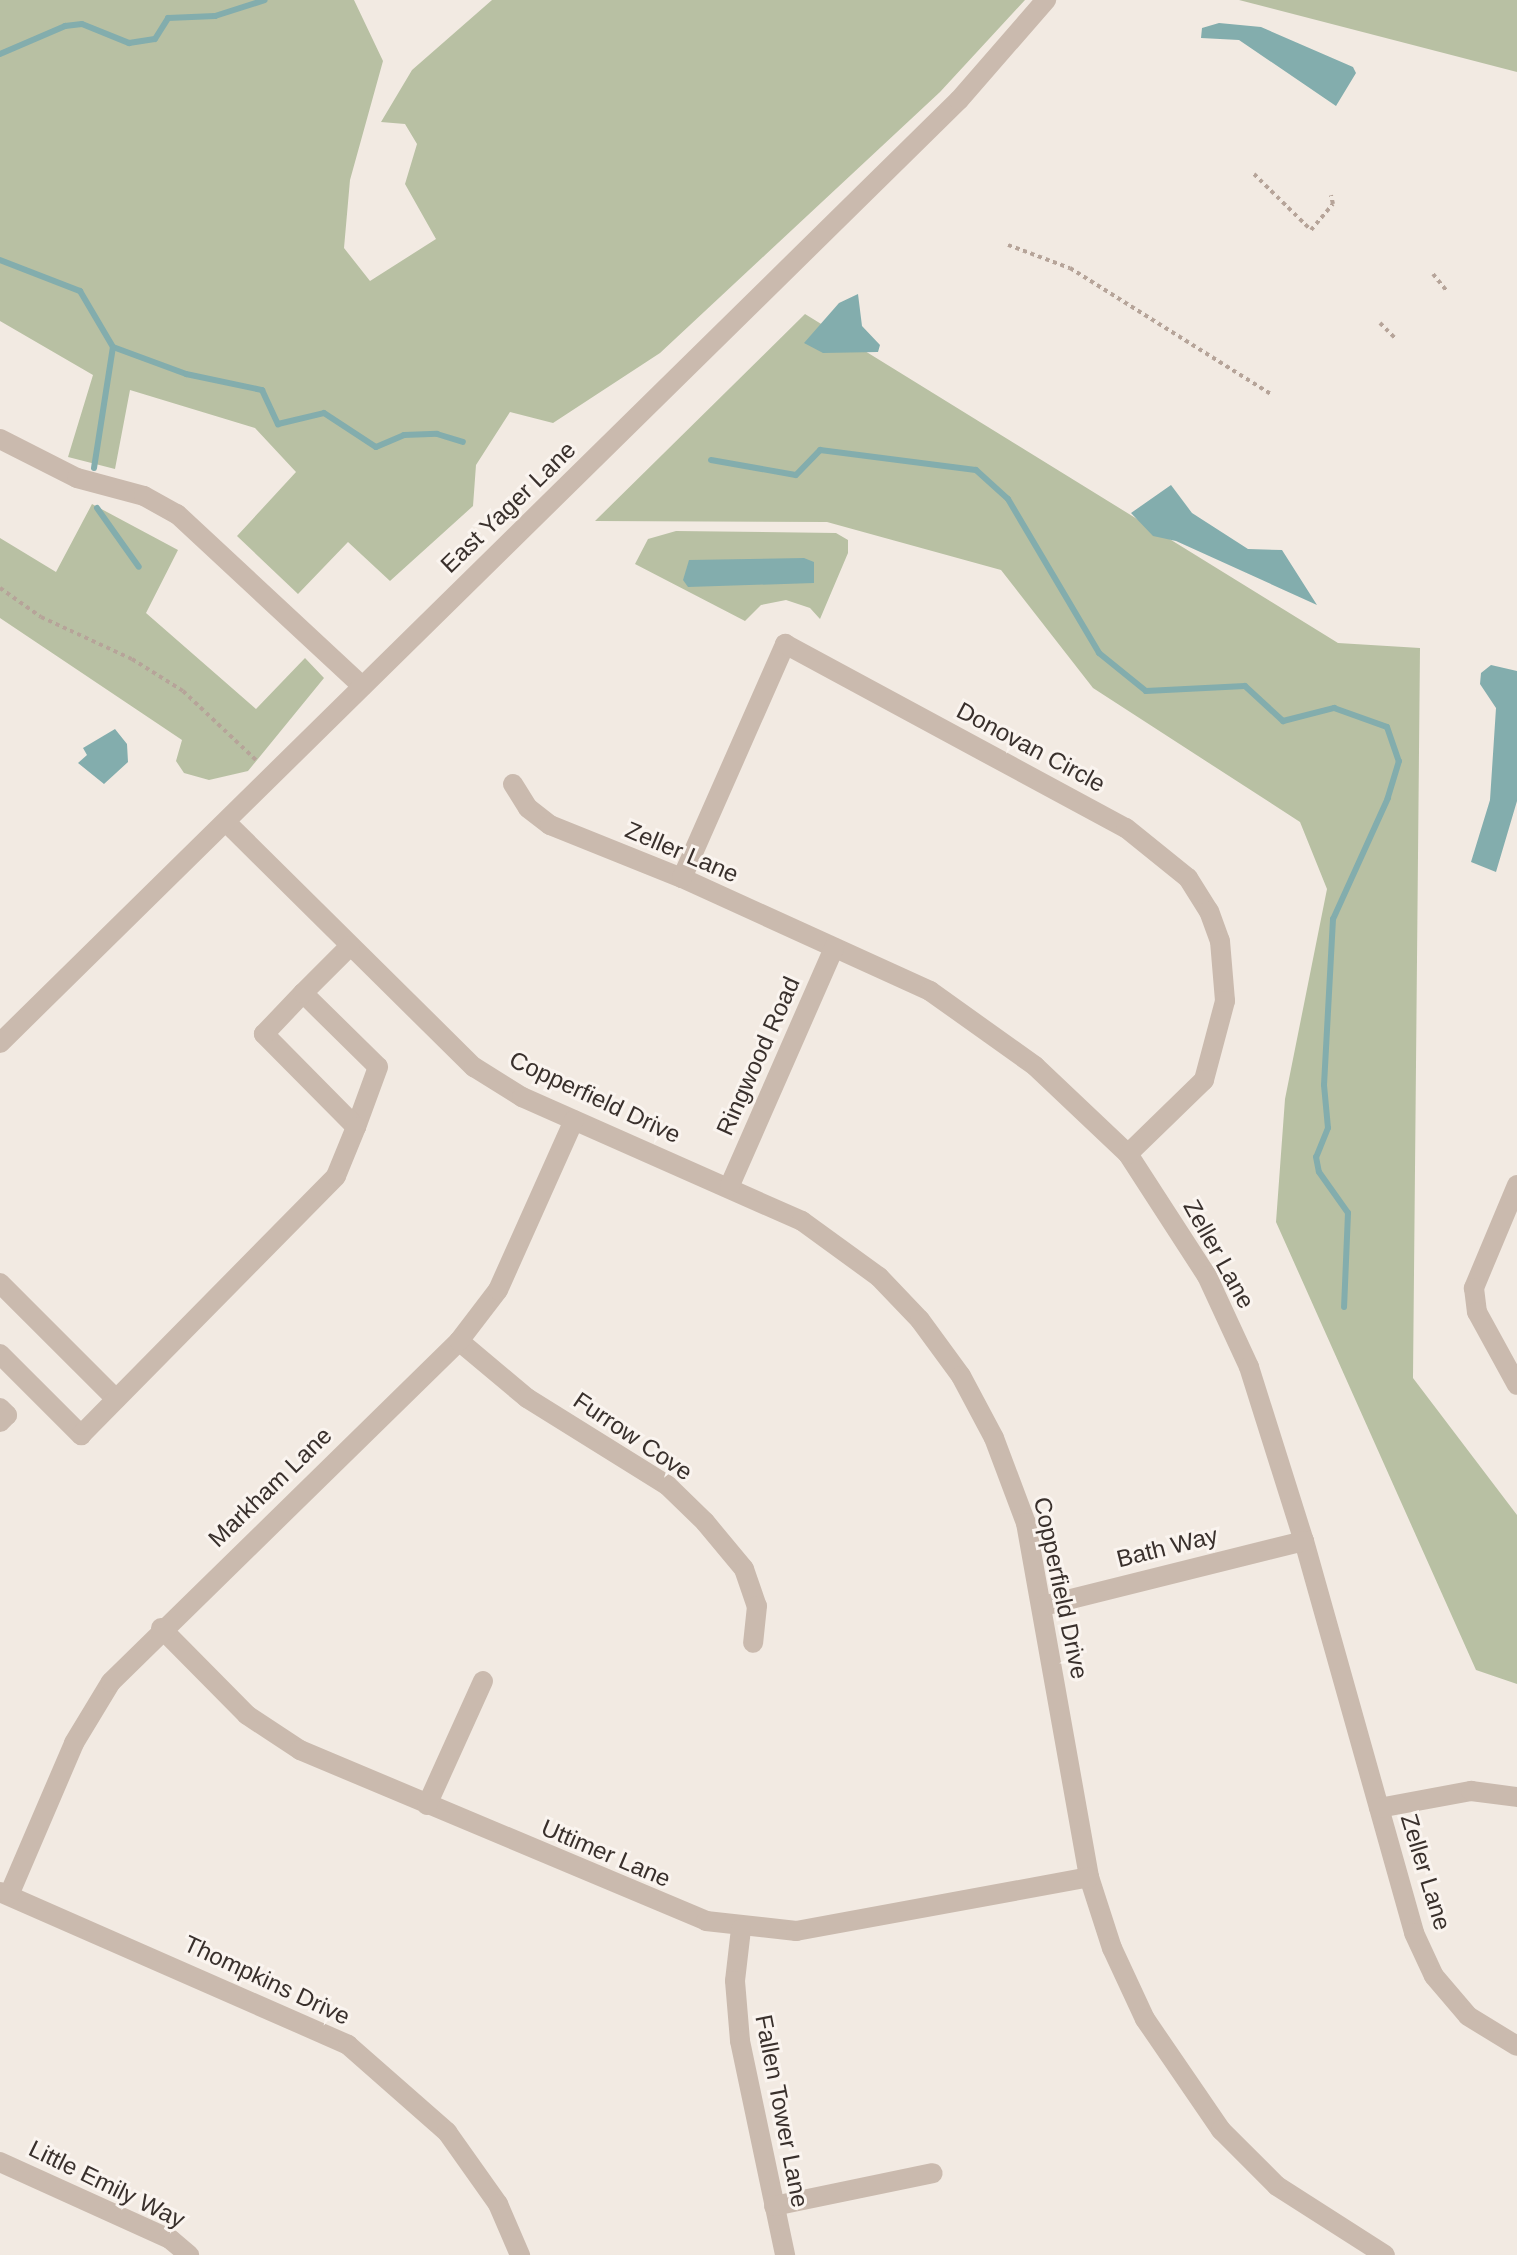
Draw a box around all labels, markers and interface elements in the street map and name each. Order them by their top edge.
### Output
street label: East Yager Lane [434,435,582,579]
street label: Donovan Circle [952,696,1110,798]
street label: Zeller Lane [621,815,743,889]
street label: Ringwood Road [710,972,806,1140]
street label: Copperfield Drive [505,1045,685,1149]
street label: Zeller Lane [1177,1195,1261,1313]
street label: Furrow Cove [568,1386,698,1486]
street label: Markham Lane [202,1421,338,1553]
street label: Copperfield Drive [1028,1494,1094,1682]
street label: Bath Way [1113,1521,1221,1573]
street label: Zeller Lane [1395,1810,1457,1934]
street label: Uttimer Lane [537,1813,675,1893]
street label: Thompkins Drive [179,1929,355,2031]
street label: Fallen Tower Lane [749,2012,815,2210]
street label: Little Emily Way [24,2134,190,2234]

